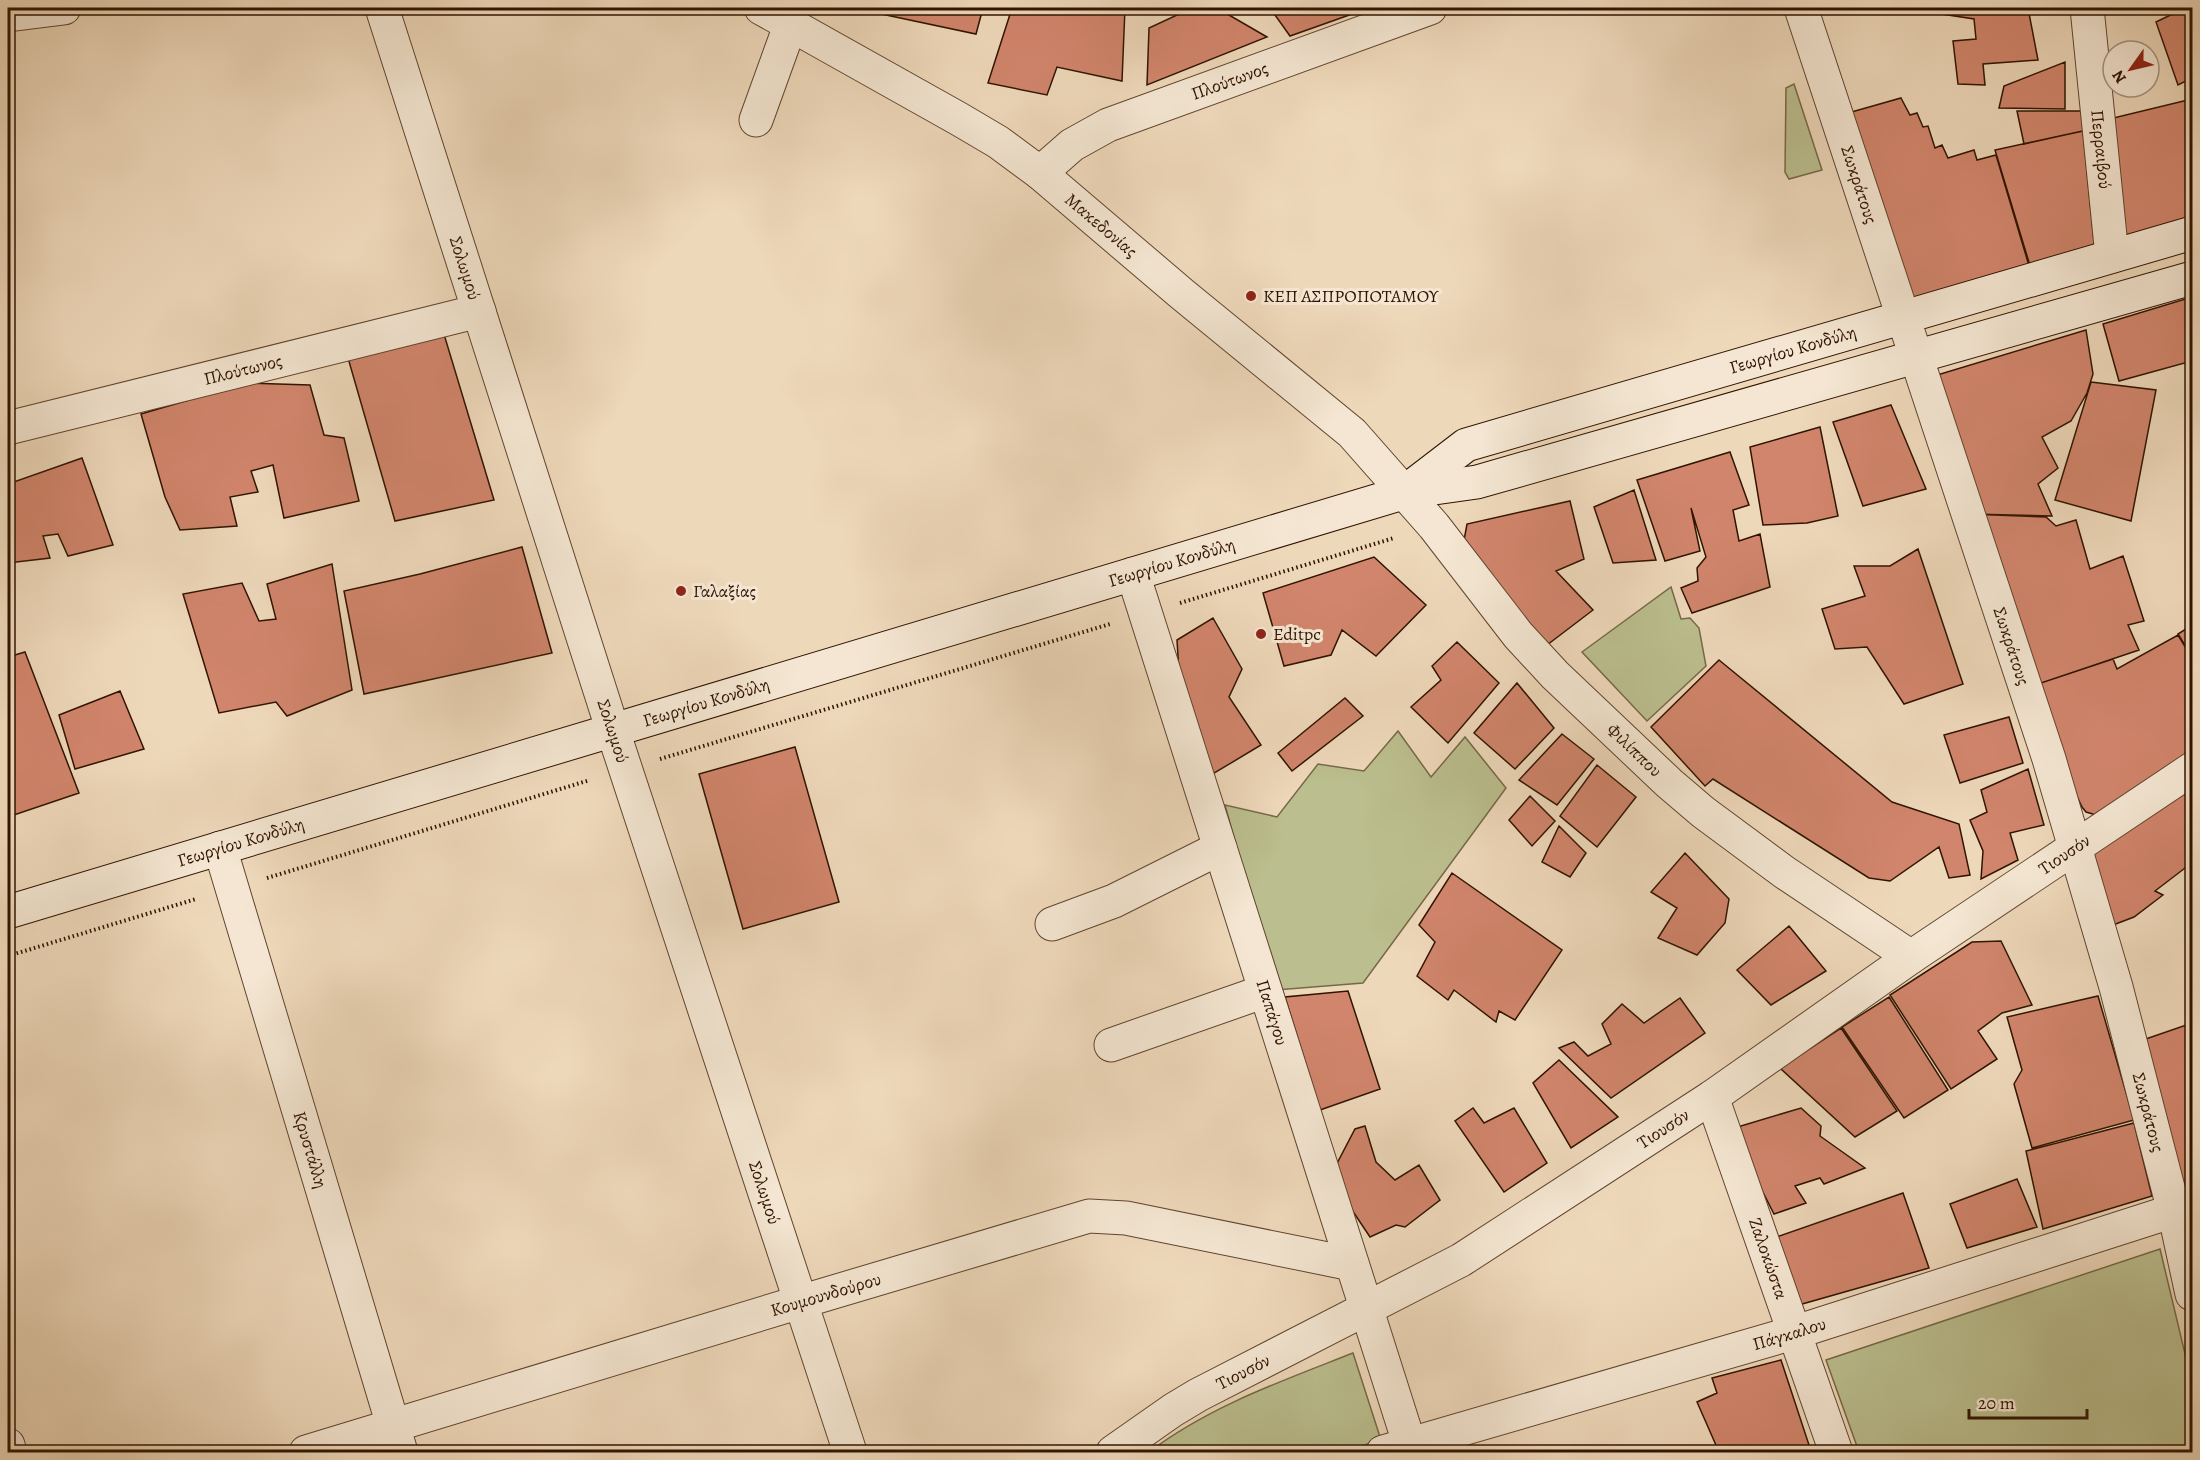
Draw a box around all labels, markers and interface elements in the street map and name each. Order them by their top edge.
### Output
north arrow [2101,39,2161,99]
street label: Πλούτωνος [1188,56,1271,106]
text: N [2107,66,2132,88]
street label: Περραιβού [2085,109,2117,190]
street label: Σωκράτους [1835,142,1883,227]
street label: Μακεδονίας [1060,187,1143,263]
street label: Σολωμού [444,233,486,303]
place label: ΚΕΠ ΑΣΠΡΟΠΟΤΑΜΟΥ [1263,284,1440,308]
marker: ΚΕΠ ΑΣΠΡΟΠΟΤΑΜΟΥ [1244,289,1258,303]
street label: Γεωργίου Κονδύλη [1726,320,1859,380]
street label: Πλούτωνος [201,348,285,391]
street label: Γεωργίου Κονδύλη [1105,532,1238,593]
place label: Γαλαξίας [693,579,756,603]
marker: Γαλαξίας [674,584,688,598]
street label: Σωκράτους [1988,604,2036,688]
place label: Editpc [1273,622,1321,646]
marker: Editpc [1254,627,1268,641]
street label: Γεωργίου Κονδύλη [640,672,772,733]
street label: Σολωμού [592,696,635,766]
street label: Φιλίππου [1601,718,1667,782]
street label: Γεωργίου Κονδύλη [174,812,307,872]
street label: Τιουσόν [2034,828,2095,880]
street label: Παπάγου [1251,977,1294,1048]
street label: Σωκράτους [2127,1070,2170,1155]
street label: Τιουσόν [1632,1103,1694,1154]
street label: Κρυστάλλη [288,1108,333,1191]
street label: Σολωμού [743,1158,786,1228]
street label: Ζαλοκώστα [1743,1214,1794,1303]
street label: Κουμουνδούρου [767,1267,884,1322]
street label: Πάγκαλου [1750,1311,1829,1356]
street label: Τιουσόν [1212,1348,1274,1396]
scale bar [1969,1382,2088,1420]
text: 20 m [1978,1391,2015,1415]

